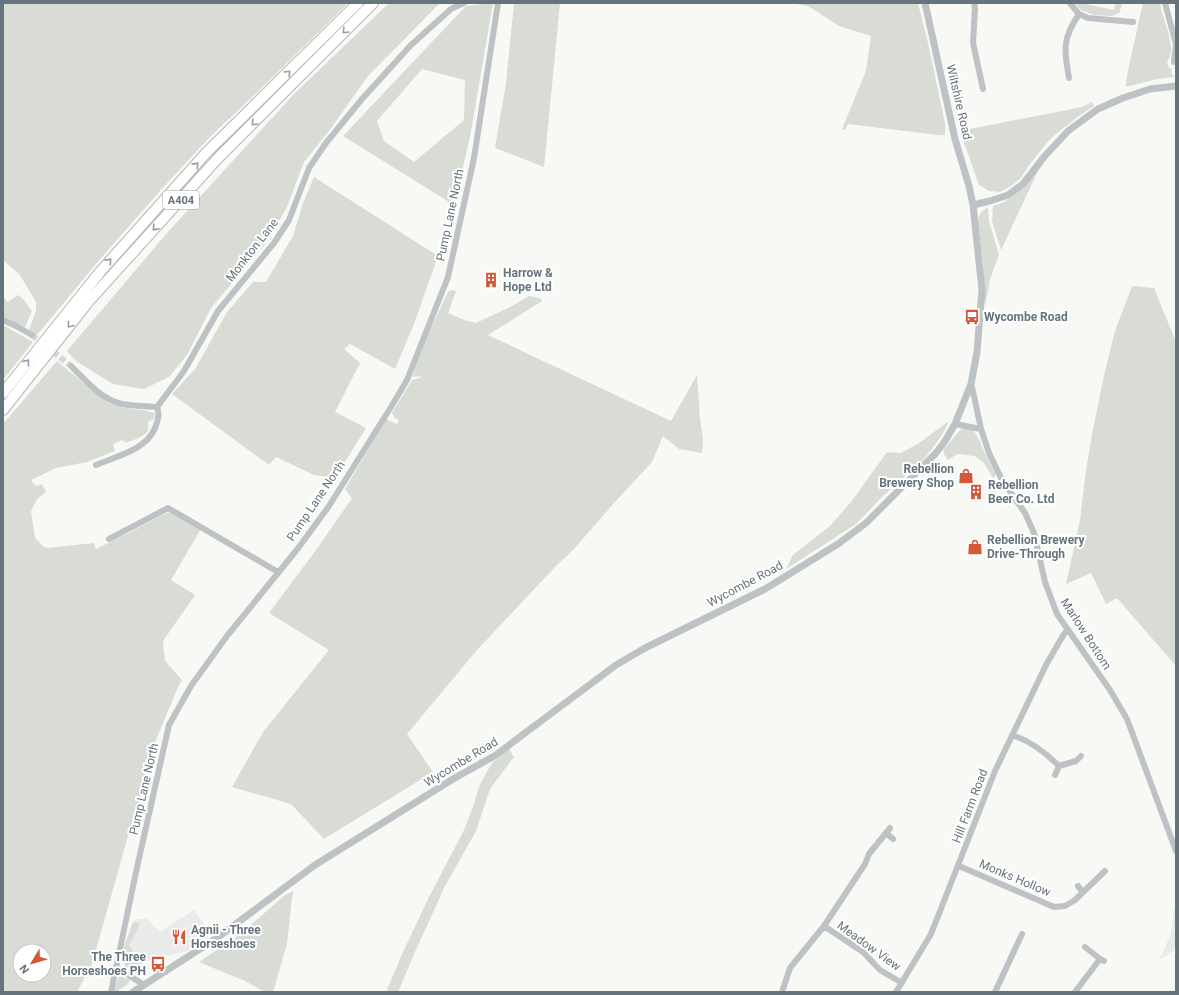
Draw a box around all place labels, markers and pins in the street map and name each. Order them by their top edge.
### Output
place label: Harrow & Hope Ltd [503,266,553,294]
building icon: Harrow & Hope Ltd [482,271,500,289]
bus stop icon: Wycombe Road [963,308,981,326]
place label: Wycombe Road [984,310,1068,324]
place label: Rebellion Brewery Shop [879,462,954,490]
shop icon: Rebellion Brewery Shop [957,467,975,485]
place label: Rebellion Beer Co. Ltd [988,478,1055,506]
building icon: Rebellion Beer Co. Ltd [967,483,985,501]
place label: Rebellion Brewery Drive-Through [987,533,1086,561]
shop icon: Rebellion Brewery Drive-Through [966,538,984,556]
place label: Agnii - Three Horseshoes [191,923,261,951]
restaurant icon: Agnii - Three Horseshoes [170,928,188,946]
place label: The Three Horseshoes PH [62,950,147,978]
bus stop icon: The Three Horseshoes PH [149,955,167,973]

